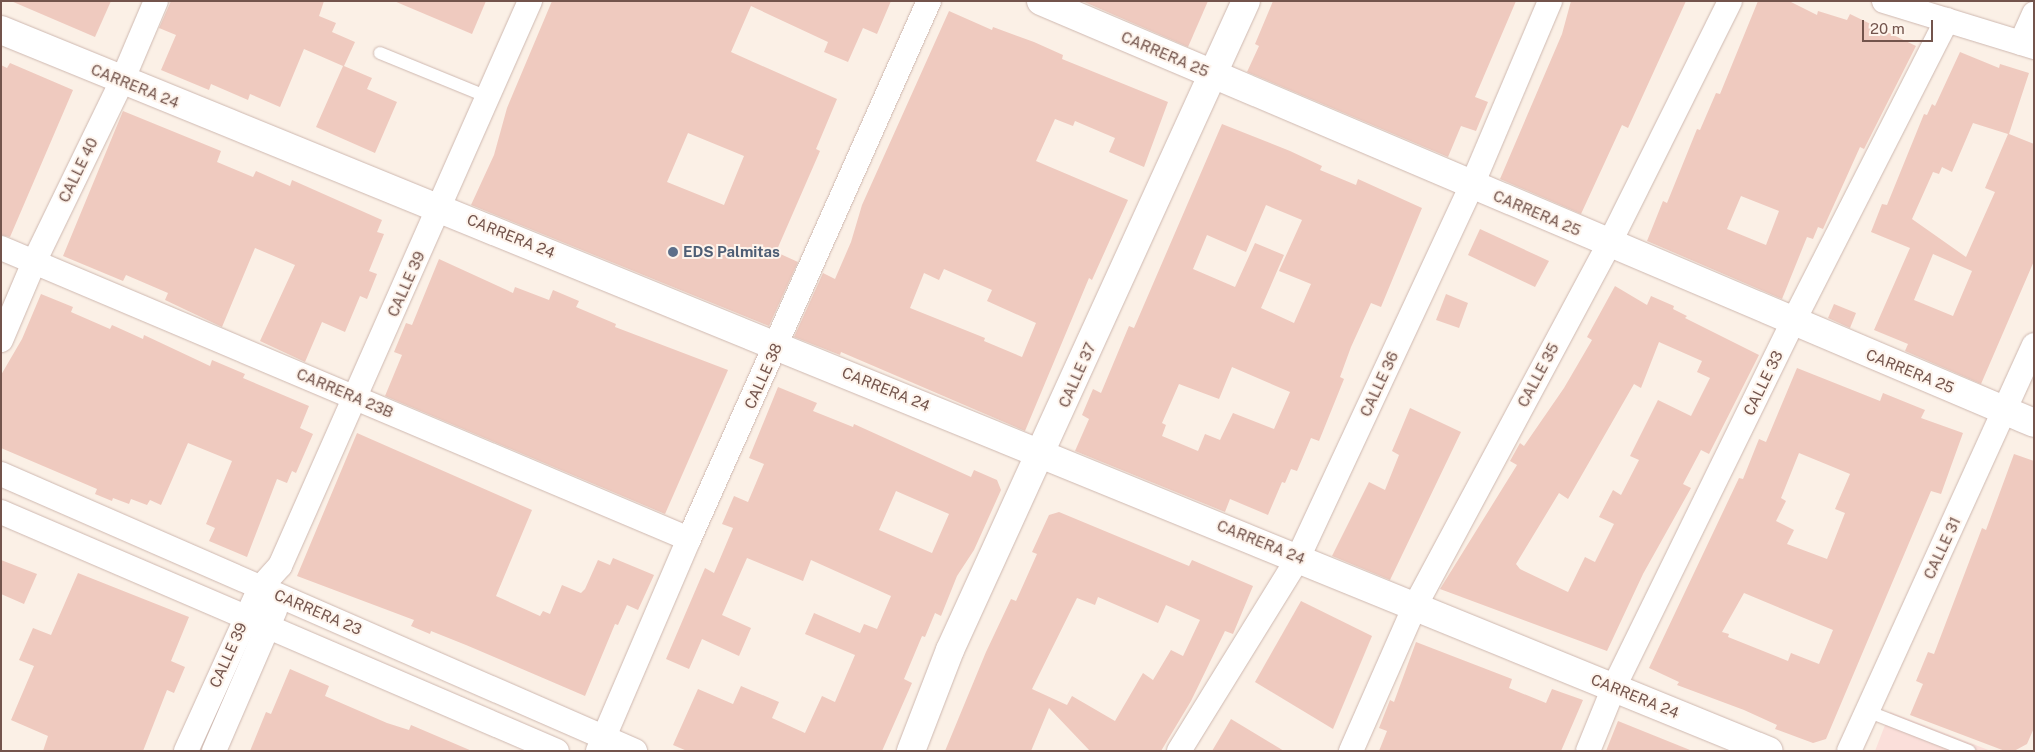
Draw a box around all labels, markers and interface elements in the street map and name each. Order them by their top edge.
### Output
scale bar [1865,10,1936,42]
text: 20 m [1870,20,1905,37]
street label: CARRERA 25 [1118,27,1212,81]
street label: CARRERA 24 [88,60,182,112]
street label: CALLE 40 [55,135,101,205]
street label: CARRERA 25 [1490,186,1584,240]
street label: CARRERA 24 [464,210,558,262]
place label: EDS Palmitas [683,243,780,261]
marker: EDS Palmitas [667,246,679,258]
street label: CALLE 39 [384,248,428,320]
street label: CALLE 38 [741,340,785,412]
street label: CALLE 37 [1055,340,1099,410]
street label: CALLE 35 [1514,340,1562,410]
street label: CARRERA 25 [1863,345,1957,397]
street label: CALLE 33 [1740,348,1786,418]
street label: CALLE 36 [1356,349,1402,419]
street label: CARRERA 24 [839,363,933,415]
street label: CARRERA 23B [294,365,396,421]
street label: CALLE 31 [1920,514,1964,582]
street label: CARRERA 24 [1214,516,1308,568]
street label: CARRERA 23 [272,585,364,639]
street label: CALLE 39 [206,619,250,691]
street label: CARRERA 24 [1588,670,1682,722]

